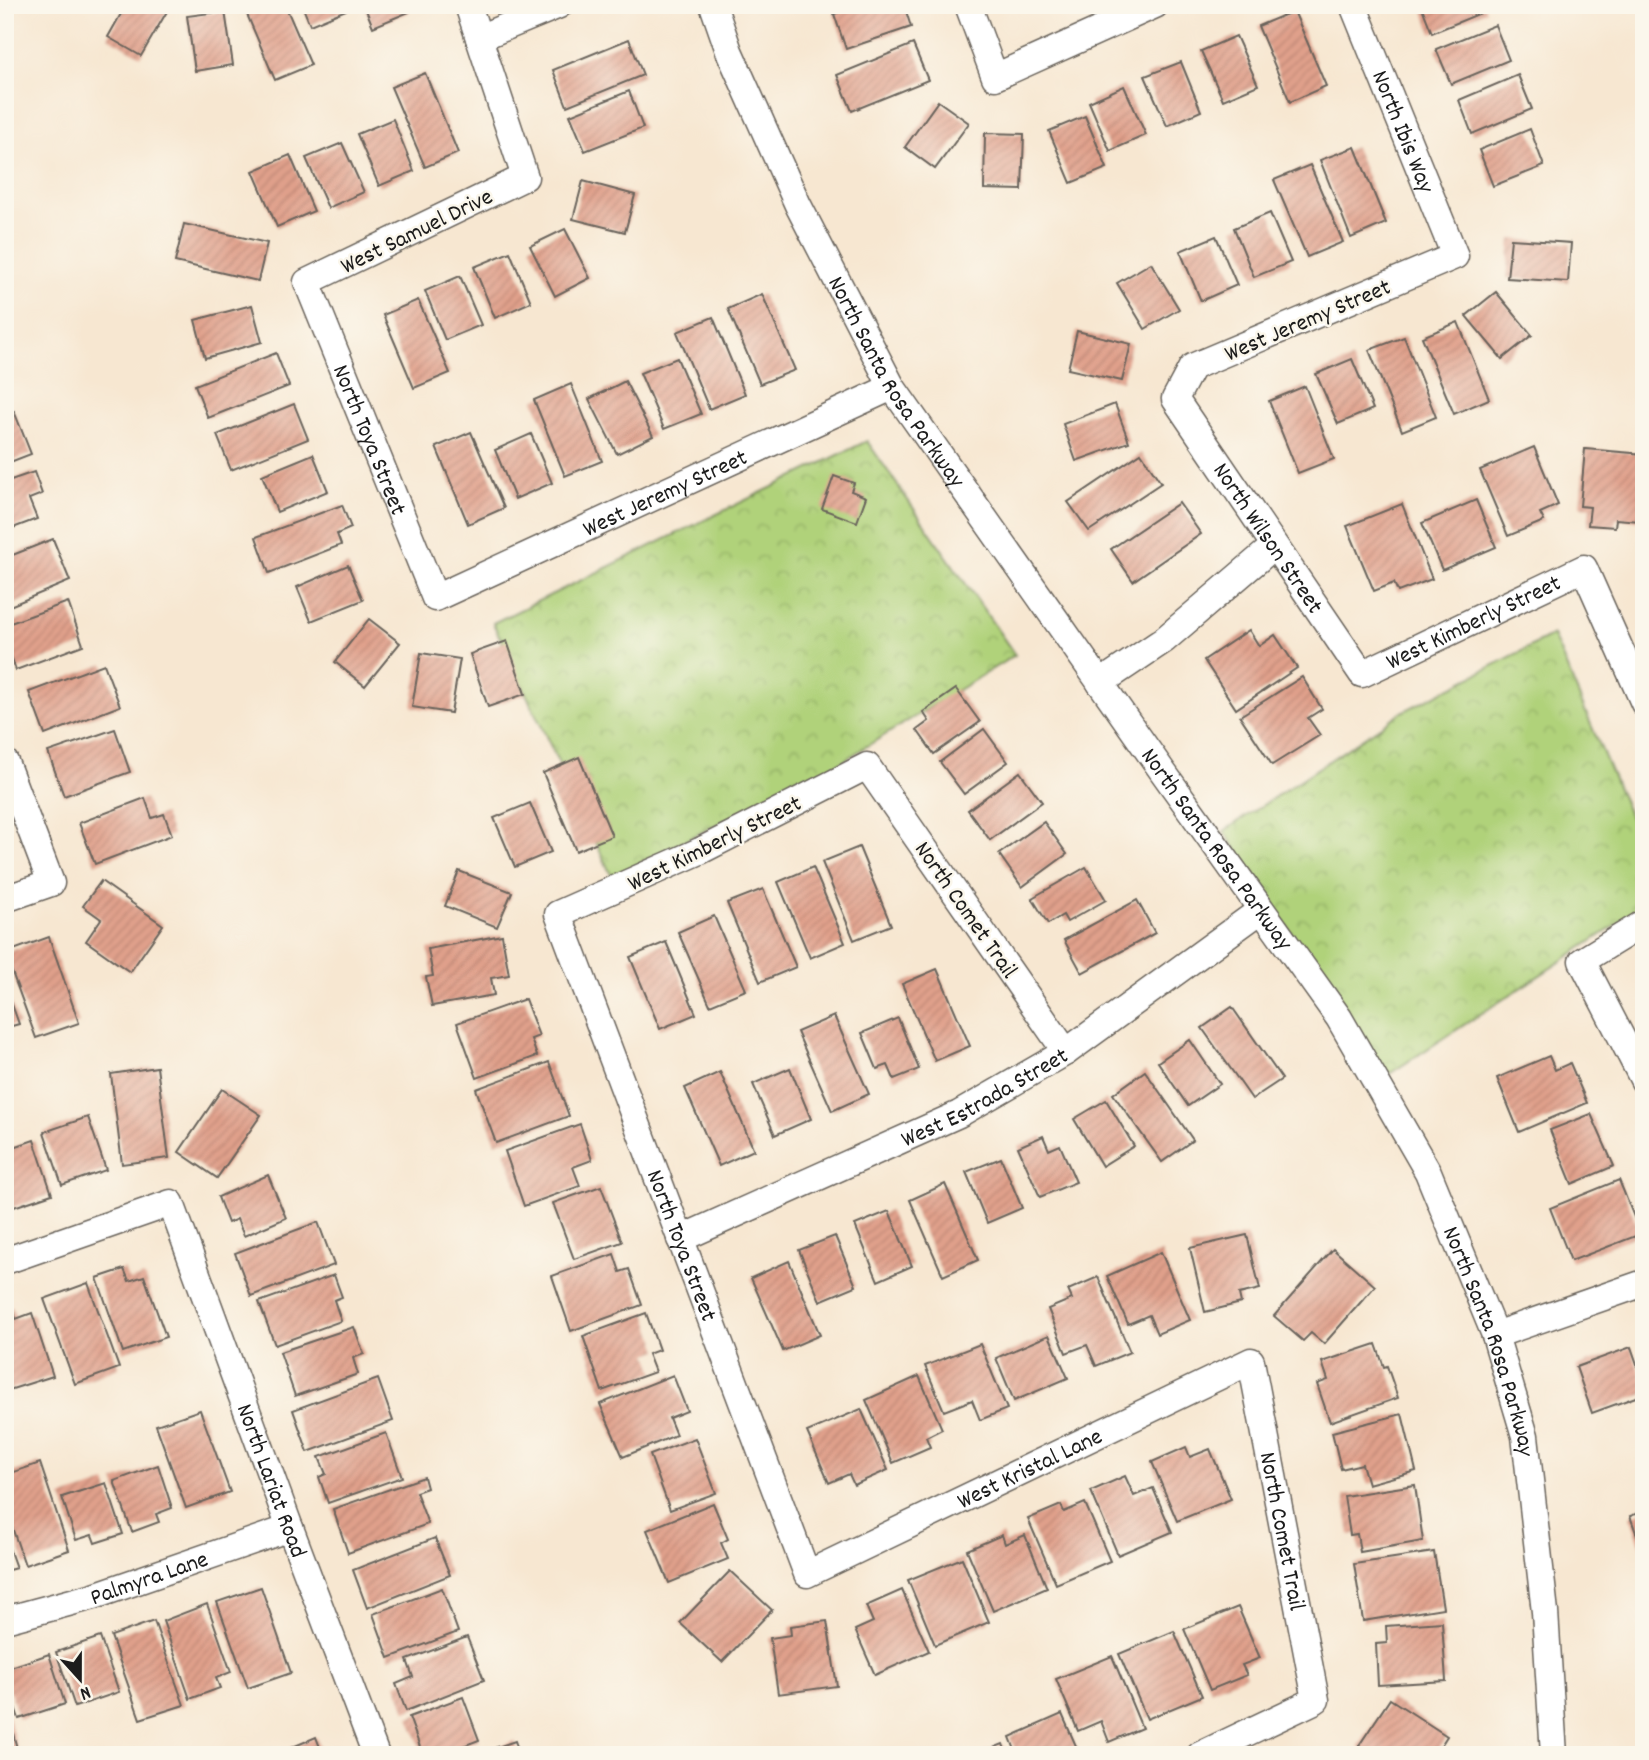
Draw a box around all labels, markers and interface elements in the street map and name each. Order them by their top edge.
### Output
street label: North Ibis Way [1361,66,1442,200]
street label: West Samuel Drive [335,181,499,284]
street label: North Santa Rosa Parkway [818,271,973,497]
street label: West Jeremy Street [1220,271,1397,372]
street label: North Toya Street [322,360,414,521]
street label: West Jeremy Street [578,442,754,547]
street label: North Wilson Street [1203,457,1330,622]
street label: West Kimberly Street [1381,567,1567,680]
street label: North Santa Rosa Parkway [1131,742,1300,959]
street label: West Kimberly Street [623,788,808,902]
street label: North Comet Trail [905,835,1025,986]
street label: West Estrada Street [896,1040,1075,1158]
street label: North Toya Street [636,1165,724,1327]
street label: North Santa Rosa Parkway [1432,1222,1541,1459]
street label: North Lariat Road [226,1399,314,1563]
street label: West Kristal Lane [952,1421,1109,1519]
street label: North Comet Trail [1249,1449,1313,1614]
street label: Palmyra Lane [86,1544,213,1616]
north arrow [46,1644,116,1714]
text: N [76,1677,94,1706]

